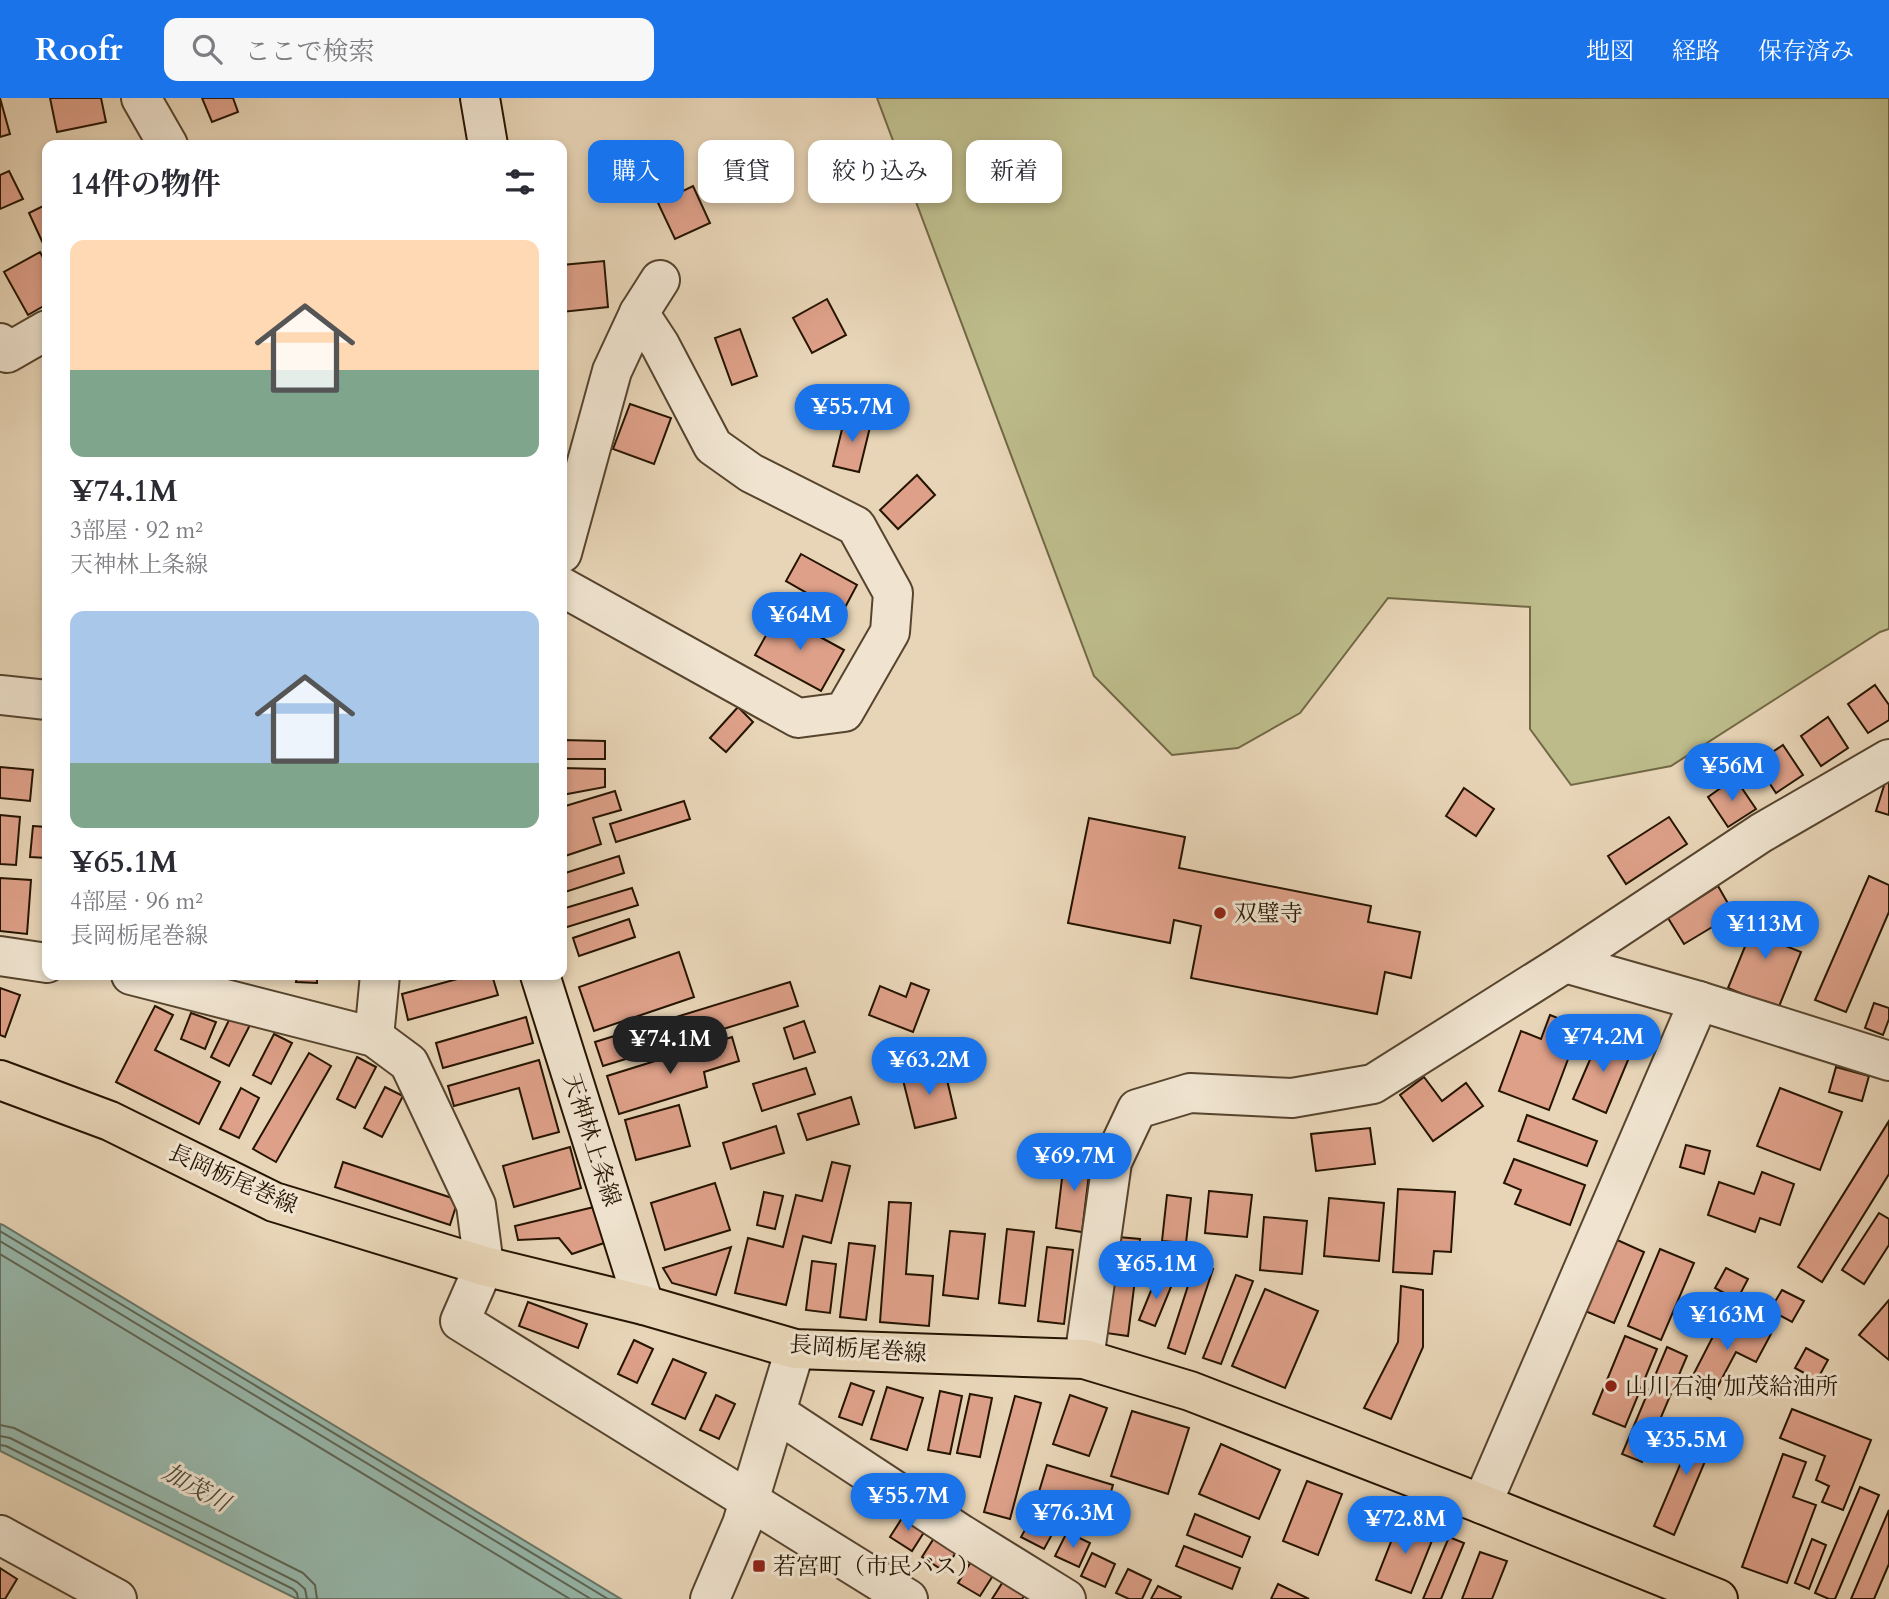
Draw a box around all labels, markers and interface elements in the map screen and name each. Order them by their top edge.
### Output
search box [164,18,654,81]
text: Roofr [35,27,122,72]
icon: search [188,30,226,68]
text: ここで検索 [244,34,374,69]
text: 地図 [1586,35,1634,68]
text: 経路 [1672,35,1720,68]
text: 保存済み [1758,35,1854,68]
chip: 購入 [588,140,684,203]
chip: 賃貸 [698,140,794,203]
chip: 絞り込み [808,140,952,203]
chip: 新着 [966,140,1062,203]
icon: filters [501,163,539,201]
text: 14件の物件 [70,164,221,205]
icon: home [242,285,368,411]
pin: ¥55.7M [795,384,909,444]
text: ¥55.7M [811,391,893,422]
text: ¥74.1M [70,471,178,512]
text: 3部屋 · 92 m² [70,515,203,546]
text: 天神林上条線 [70,549,208,580]
pin: ¥64M [759,592,841,652]
text: ¥64M [768,599,832,630]
icon: home [242,656,368,782]
pin: ¥56M [1691,744,1773,803]
text: ¥56M [1700,750,1764,781]
text: ¥65.1M [70,842,178,883]
text: 4部屋 · 96 m² [70,886,203,917]
place label: 双璧寺 [1234,898,1303,929]
pin: ¥113M [1716,902,1814,961]
marker: 双璧寺 [1212,905,1228,921]
text: ¥113M [1727,908,1803,939]
text: 長岡栃尾巻線 [70,920,208,951]
pin: ¥74.2M [1546,1014,1660,1074]
pin: ¥74.1M [613,1016,727,1076]
text: ¥74.2M [1562,1021,1644,1052]
text: ¥74.1M [629,1023,711,1054]
pin: ¥63.2M [872,1038,986,1097]
text: ¥63.2M [888,1044,970,1075]
street label: 天神林上条線 [556,1070,628,1210]
pin: ¥69.7M [1017,1134,1131,1193]
street label: 長岡栃尾巻線 [164,1137,302,1221]
text: ¥69.7M [1033,1140,1115,1171]
pin: ¥65.1M [1099,1242,1213,1301]
text: ¥65.1M [1115,1248,1197,1279]
pin: ¥163M [1678,1292,1776,1352]
text: ¥163M [1689,1299,1765,1330]
street label: 長岡栃尾巻線 [788,1329,928,1369]
place label: 山川石油 加茂給油所 [1625,1371,1838,1402]
marker: 山川石油 加茂給油所 [1603,1378,1619,1394]
pin: ¥35.5M [1629,1418,1743,1477]
text: ¥35.5M [1645,1424,1727,1455]
water label: 加茂川 [157,1456,238,1521]
pin: ¥55.7M [851,1474,965,1533]
text: ¥55.7M [867,1480,949,1511]
pin: ¥76.3M [1016,1490,1130,1550]
pin: ¥72.8M [1348,1496,1462,1556]
text: ¥76.3M [1032,1497,1114,1528]
text: ¥72.8M [1364,1503,1446,1534]
place label: 若宮町（市民バス） [773,1551,980,1582]
marker: 若宮町（市民バス） [751,1558,767,1574]

